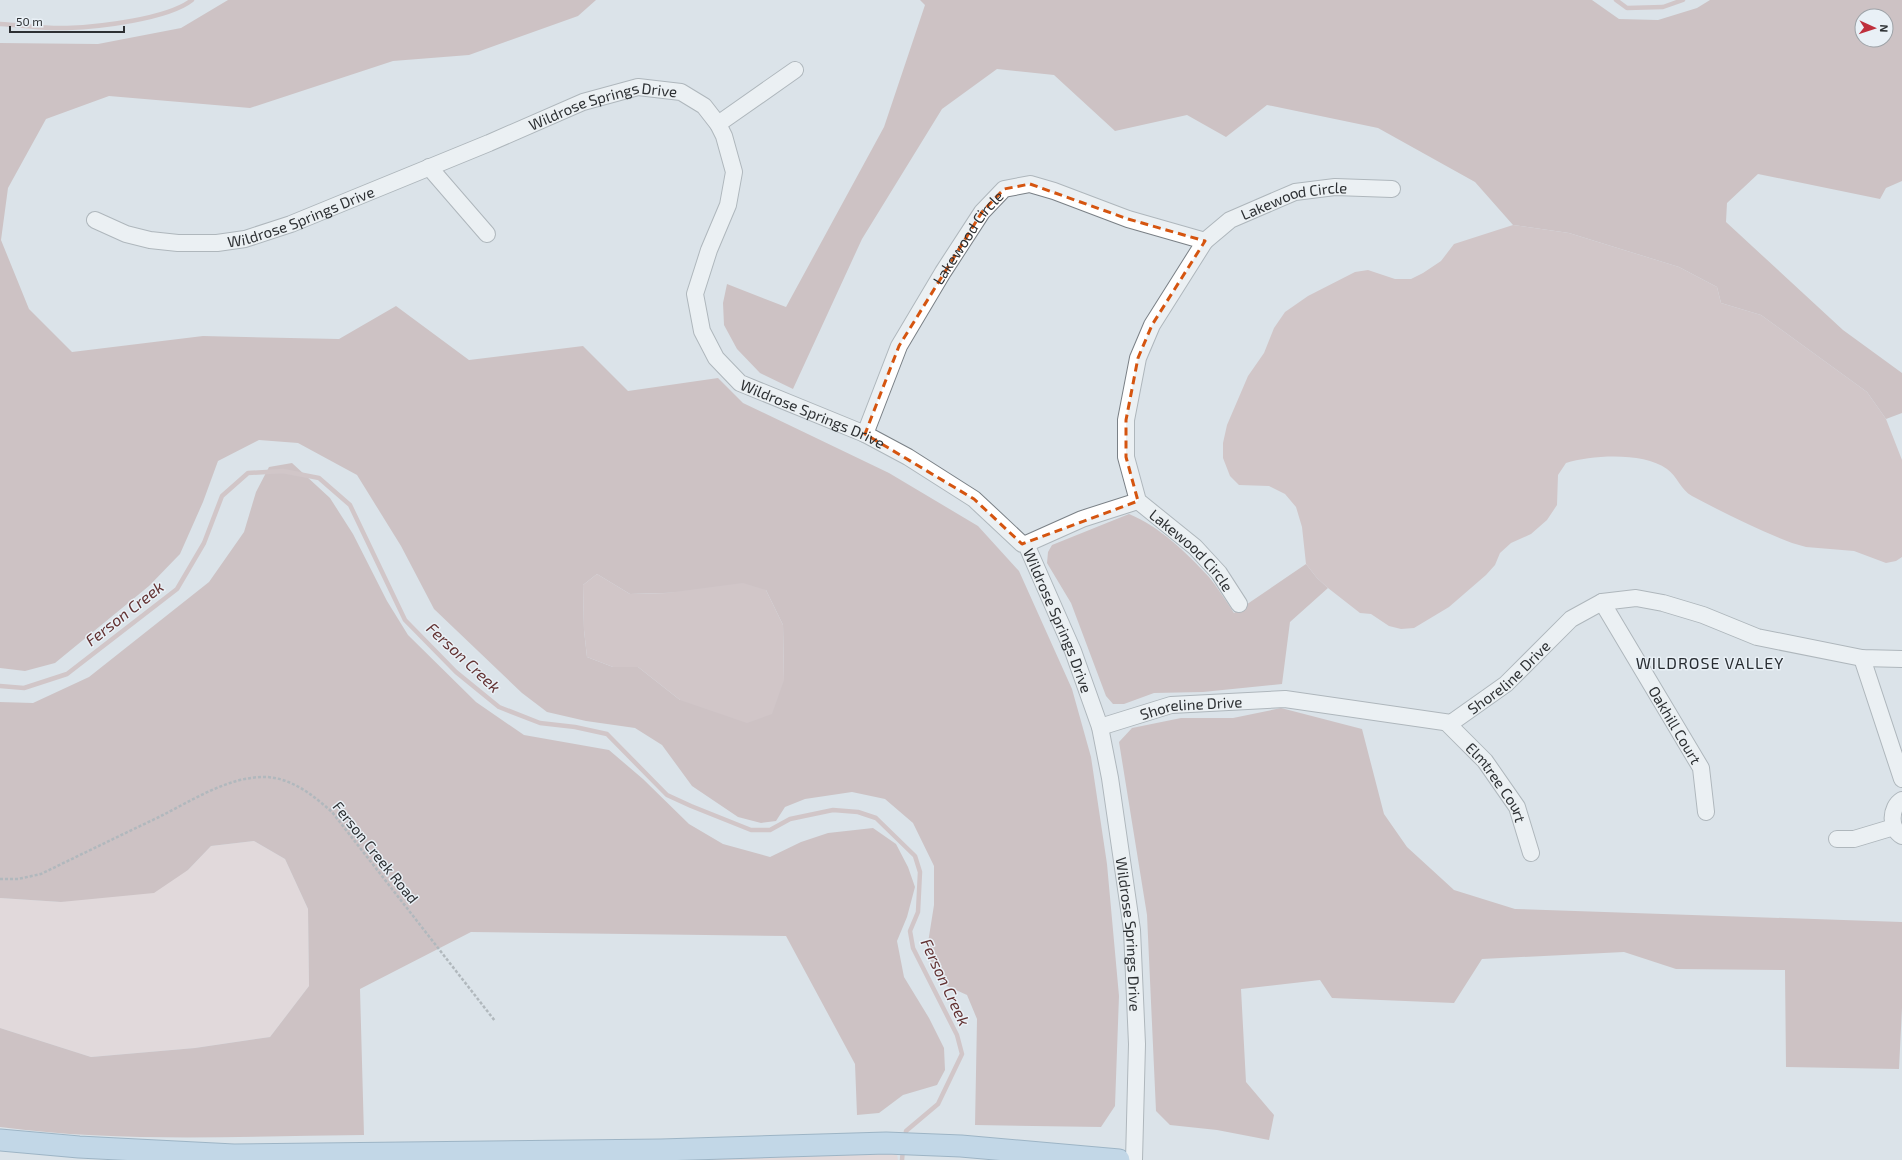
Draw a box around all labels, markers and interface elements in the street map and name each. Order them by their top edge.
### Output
scale bar [10,8,124,34]
north arrow [1854,8,1894,48]
text: 50 m [16,14,43,28]
text: N [1878,24,1891,33]
street label: Wildrose Springs Drive [526,78,678,134]
street label: Lakewood Circle [1238,178,1347,223]
street label: Wildrose Springs Drive [226,182,377,250]
street label: Lakewood Circle [929,187,1007,288]
street label: Wildrose Springs Drive [738,375,888,452]
street label: Lakewood Circle [1146,505,1237,595]
street label: Wildrose Springs Drive [1020,545,1096,695]
water label: Ferson Creek [81,577,167,649]
water label: Ferson Creek [423,618,505,696]
street label: Shoreline Drive [1464,637,1553,718]
district label: WILDROSE VALLEY [1636,653,1784,672]
street label: Oakhill Court [1645,683,1706,767]
street label: Shoreline Drive [1138,692,1243,723]
street label: Elmtree Court [1462,738,1530,825]
street label: Ferson Creek Road [329,797,423,907]
street label: Wildrose Springs Drive [1113,856,1145,1012]
water label: Ferson Creek [918,935,974,1029]

